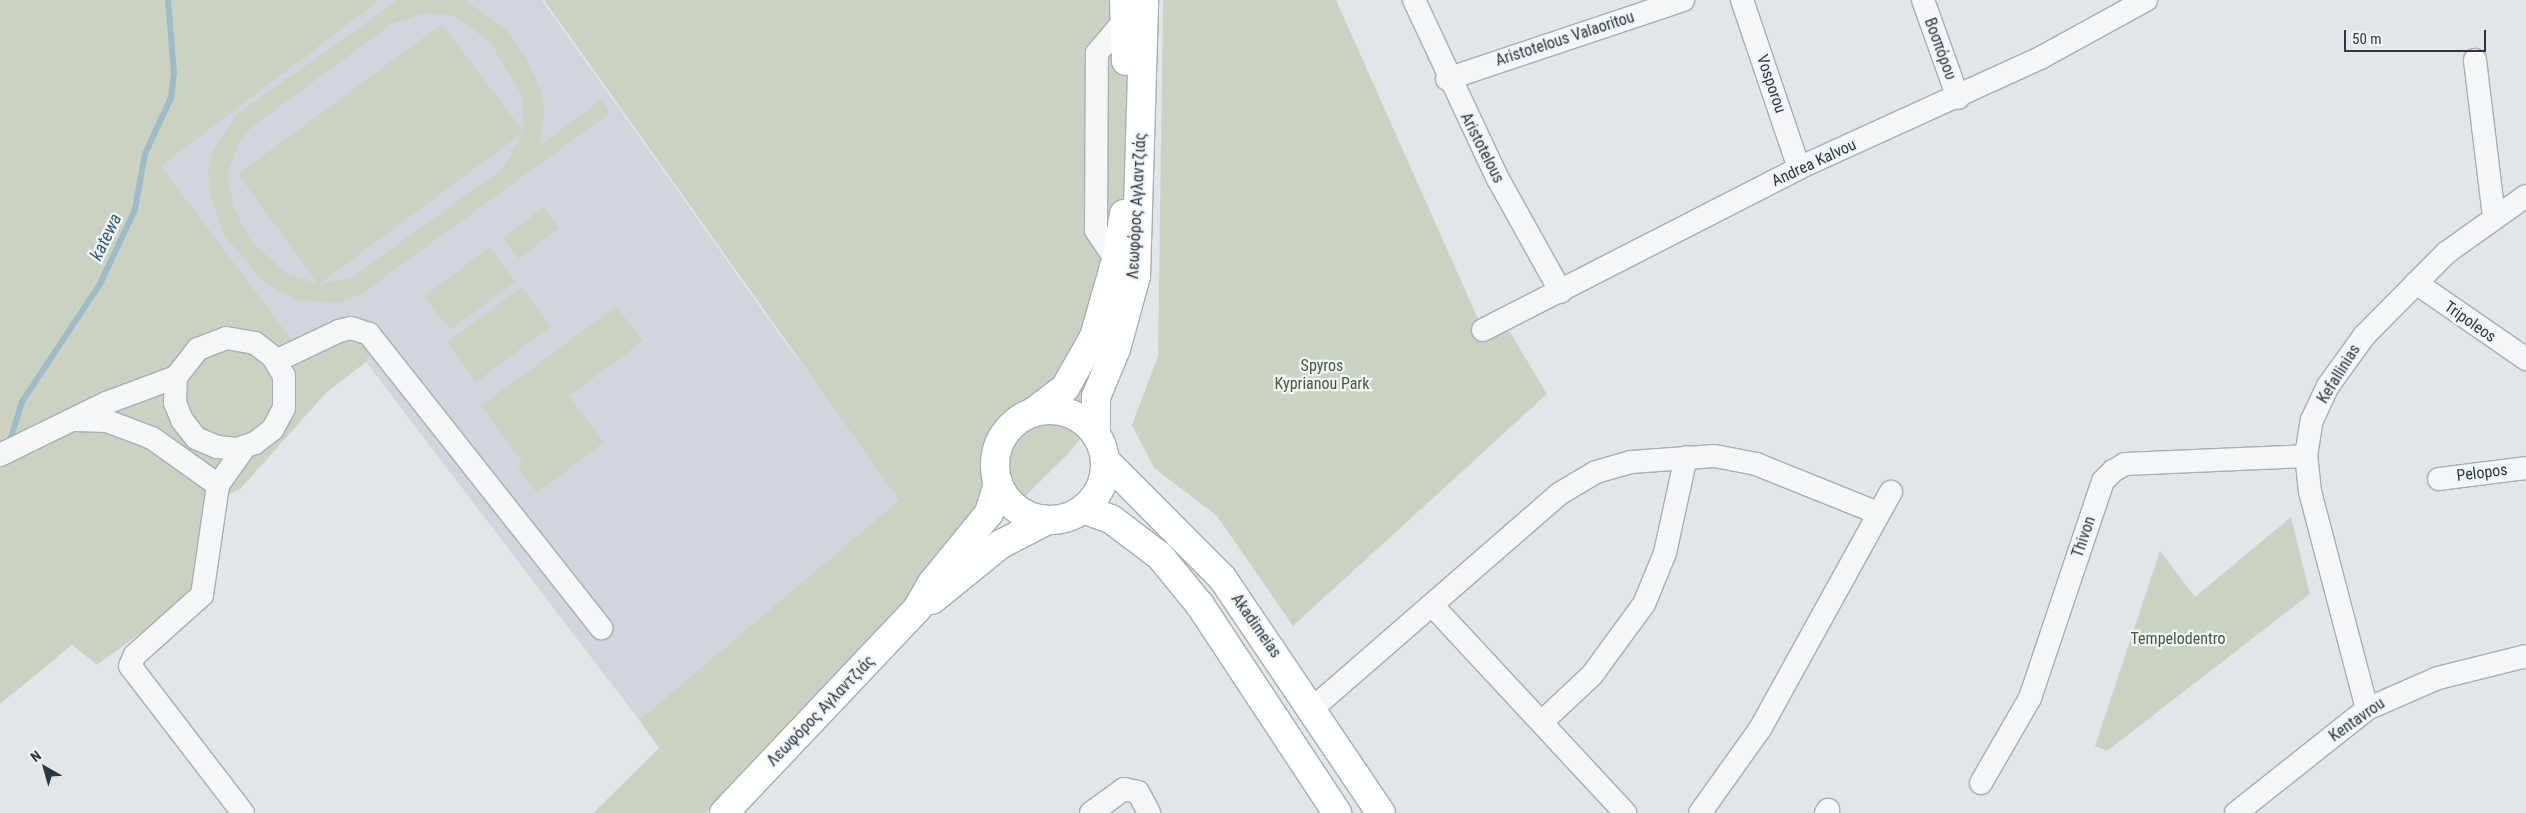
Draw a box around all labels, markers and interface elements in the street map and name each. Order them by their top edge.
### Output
street label: Aristotelous Valaoritou [1493,7,1637,71]
street label: Βοσπόρου [1920,15,1960,83]
scale bar [2346,20,2488,52]
text: 50 m [2352,30,2382,48]
street label: Vosporou [1752,52,1790,116]
street label: Aristotelous [1456,109,1508,187]
street label: Λεωφόρος Αγλαντζιάς [1124,132,1150,280]
street label: Andrea Kalvou [1769,135,1859,191]
water label: katewa [85,210,127,264]
street label: Tripoleos [2440,297,2500,347]
street label: Kefallinias [2313,341,2365,407]
park label: Spyros Kyprianou Park [1275,356,1369,394]
street label: Pelopos [2455,460,2509,486]
street label: Thivon [2068,514,2100,560]
street label: Akadimeias [1227,590,1285,662]
park label: Tempelodentro [2131,629,2225,649]
street label: Λεωφόρος Αγλαντζιάς [763,652,879,770]
street label: Kentavrou [2326,694,2388,746]
north arrow [20,743,70,793]
text: N [27,747,44,765]

